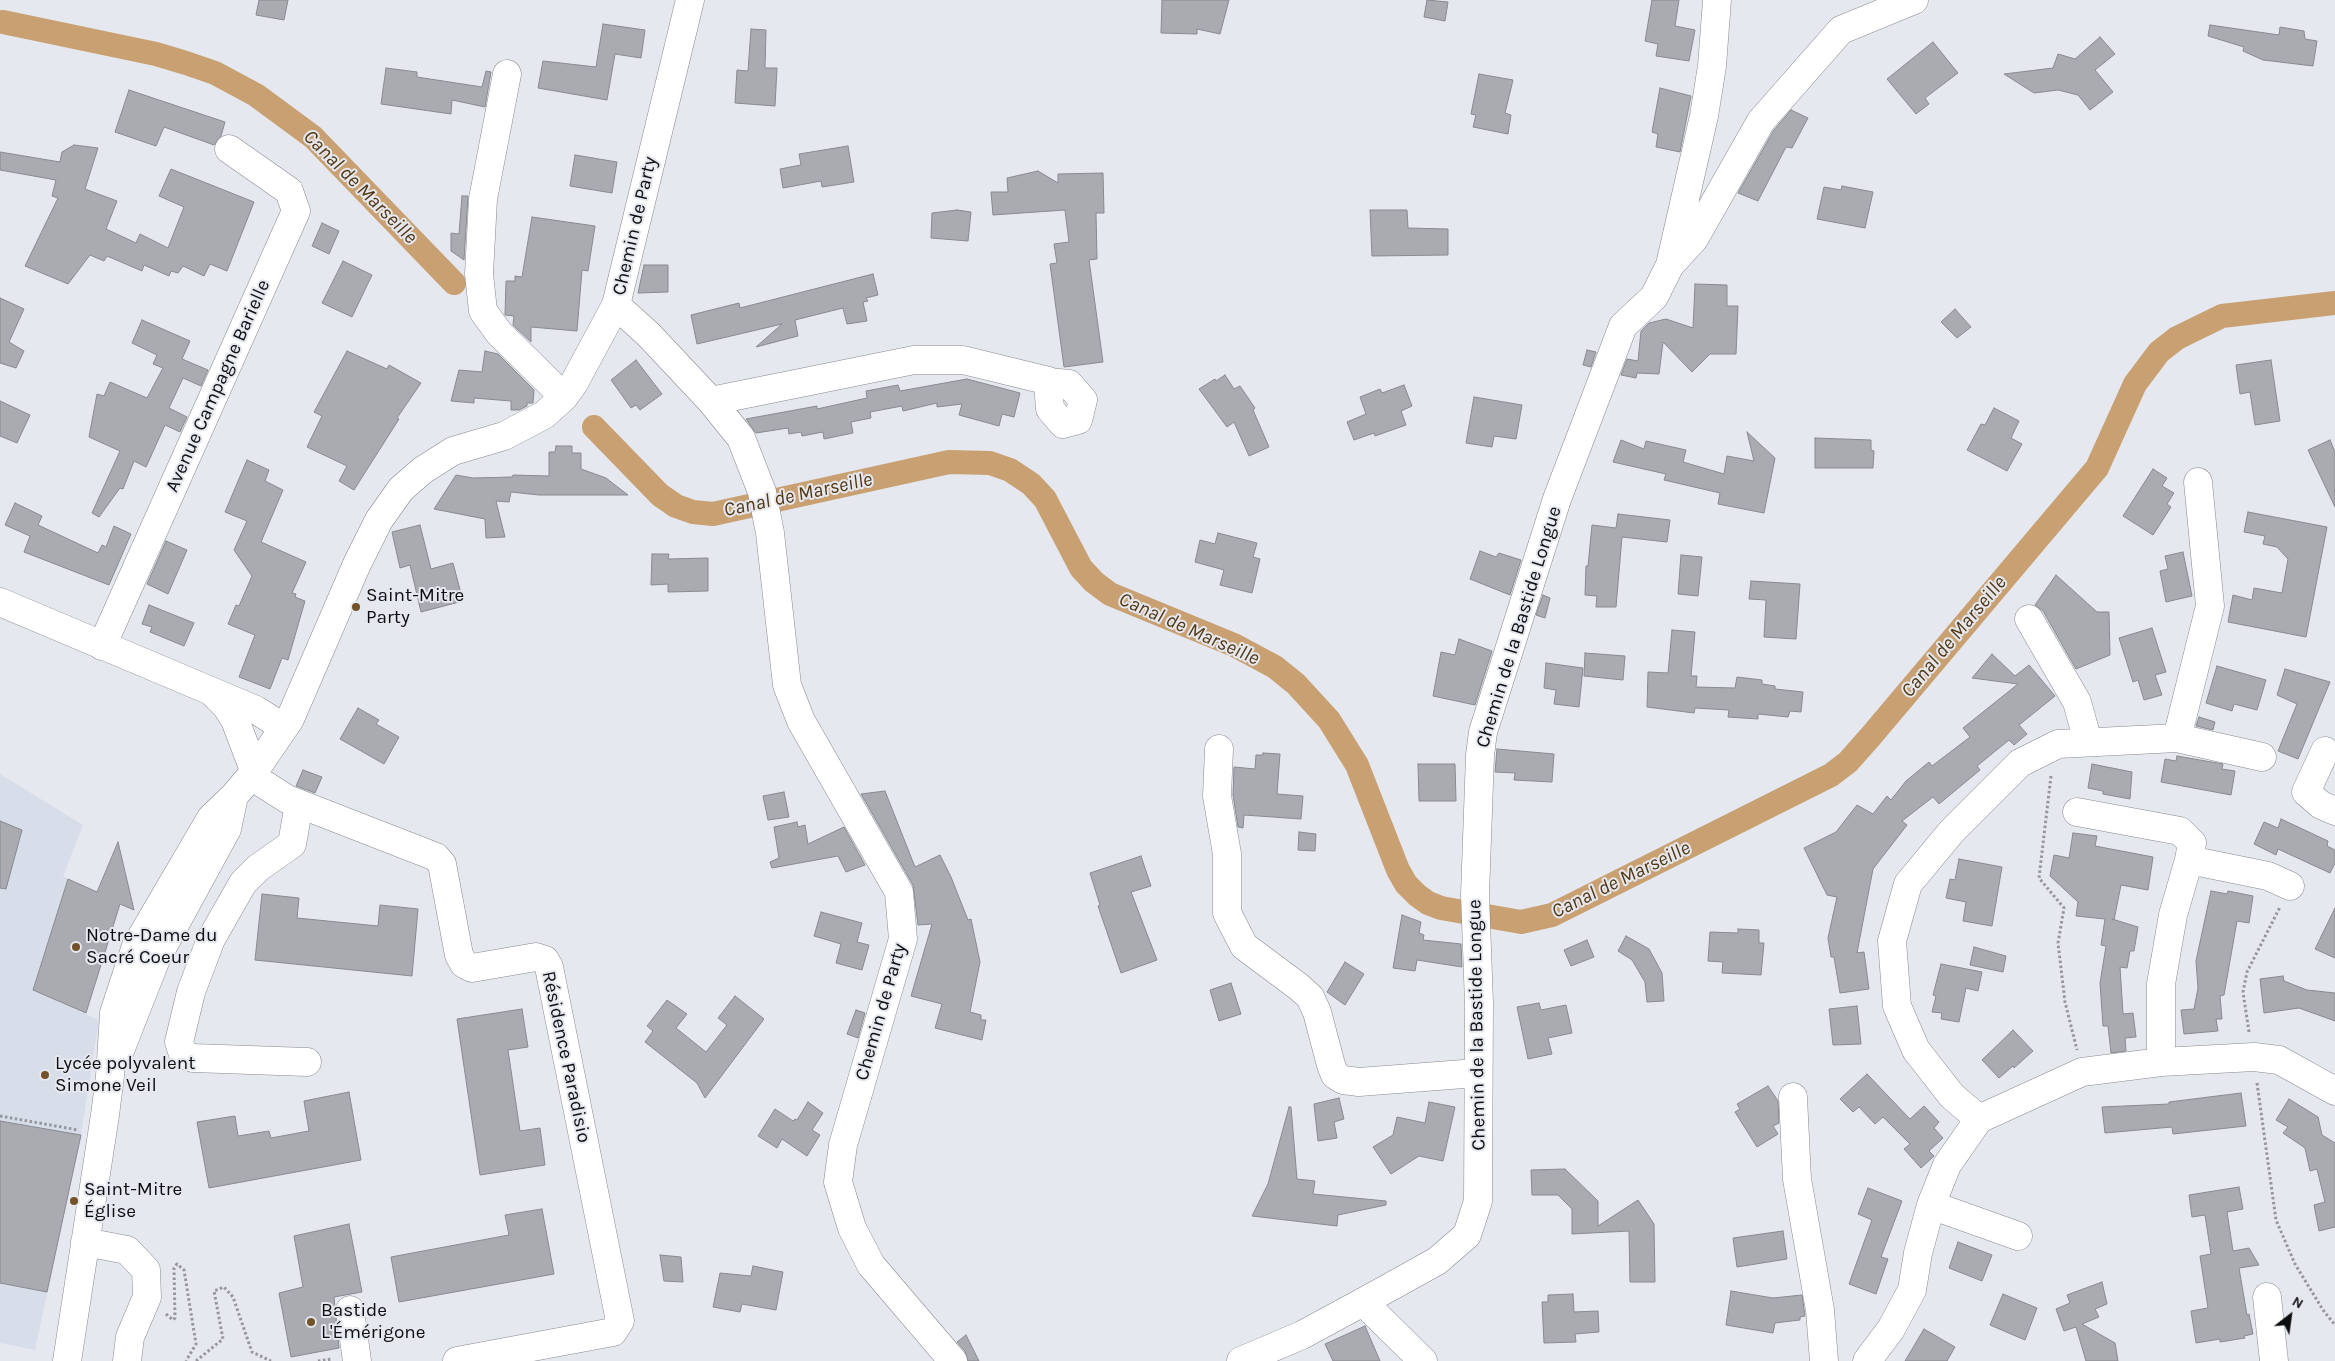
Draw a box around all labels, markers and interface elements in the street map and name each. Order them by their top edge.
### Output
water label: Canal de Marseille [298,125,422,249]
street label: Chemin de Party [608,154,662,298]
street label: Avenue Campagne Barielle [161,276,275,496]
water label: Canal de Marseille [722,468,874,522]
street label: Chemin de la Bastide Longue [1471,503,1567,751]
water label: Canal de Marseille [1896,571,2012,703]
place label: Saint-Mitre Party [366,585,464,629]
water label: Canal de Marseille [1115,587,1263,671]
marker: Saint-Mitre Party [350,601,362,613]
water label: Canal de Marseille [1548,836,1694,924]
street label: Chemin de la Bastide Longue [1463,899,1491,1151]
place label: Notre-Dame du Sacré Coeur [86,925,218,969]
marker: Notre-Dame du Sacré Coeur [70,941,82,953]
street label: Chemin de Party [851,941,911,1083]
street label: Résidence Paradisio [537,969,595,1145]
place label: Lycée polyvalent Simone Veil [55,1053,195,1097]
marker: Lycée polyvalent Simone Veil [39,1069,51,1081]
place label: Saint-Mitre Église [84,1179,182,1223]
marker: Saint-Mitre Église [68,1195,80,1207]
north arrow [2265,1291,2315,1341]
text: N [2289,1293,2306,1312]
place label: Bastide L'Émérigone [321,1300,426,1344]
marker: Bastide L'Émérigone [305,1316,317,1328]

